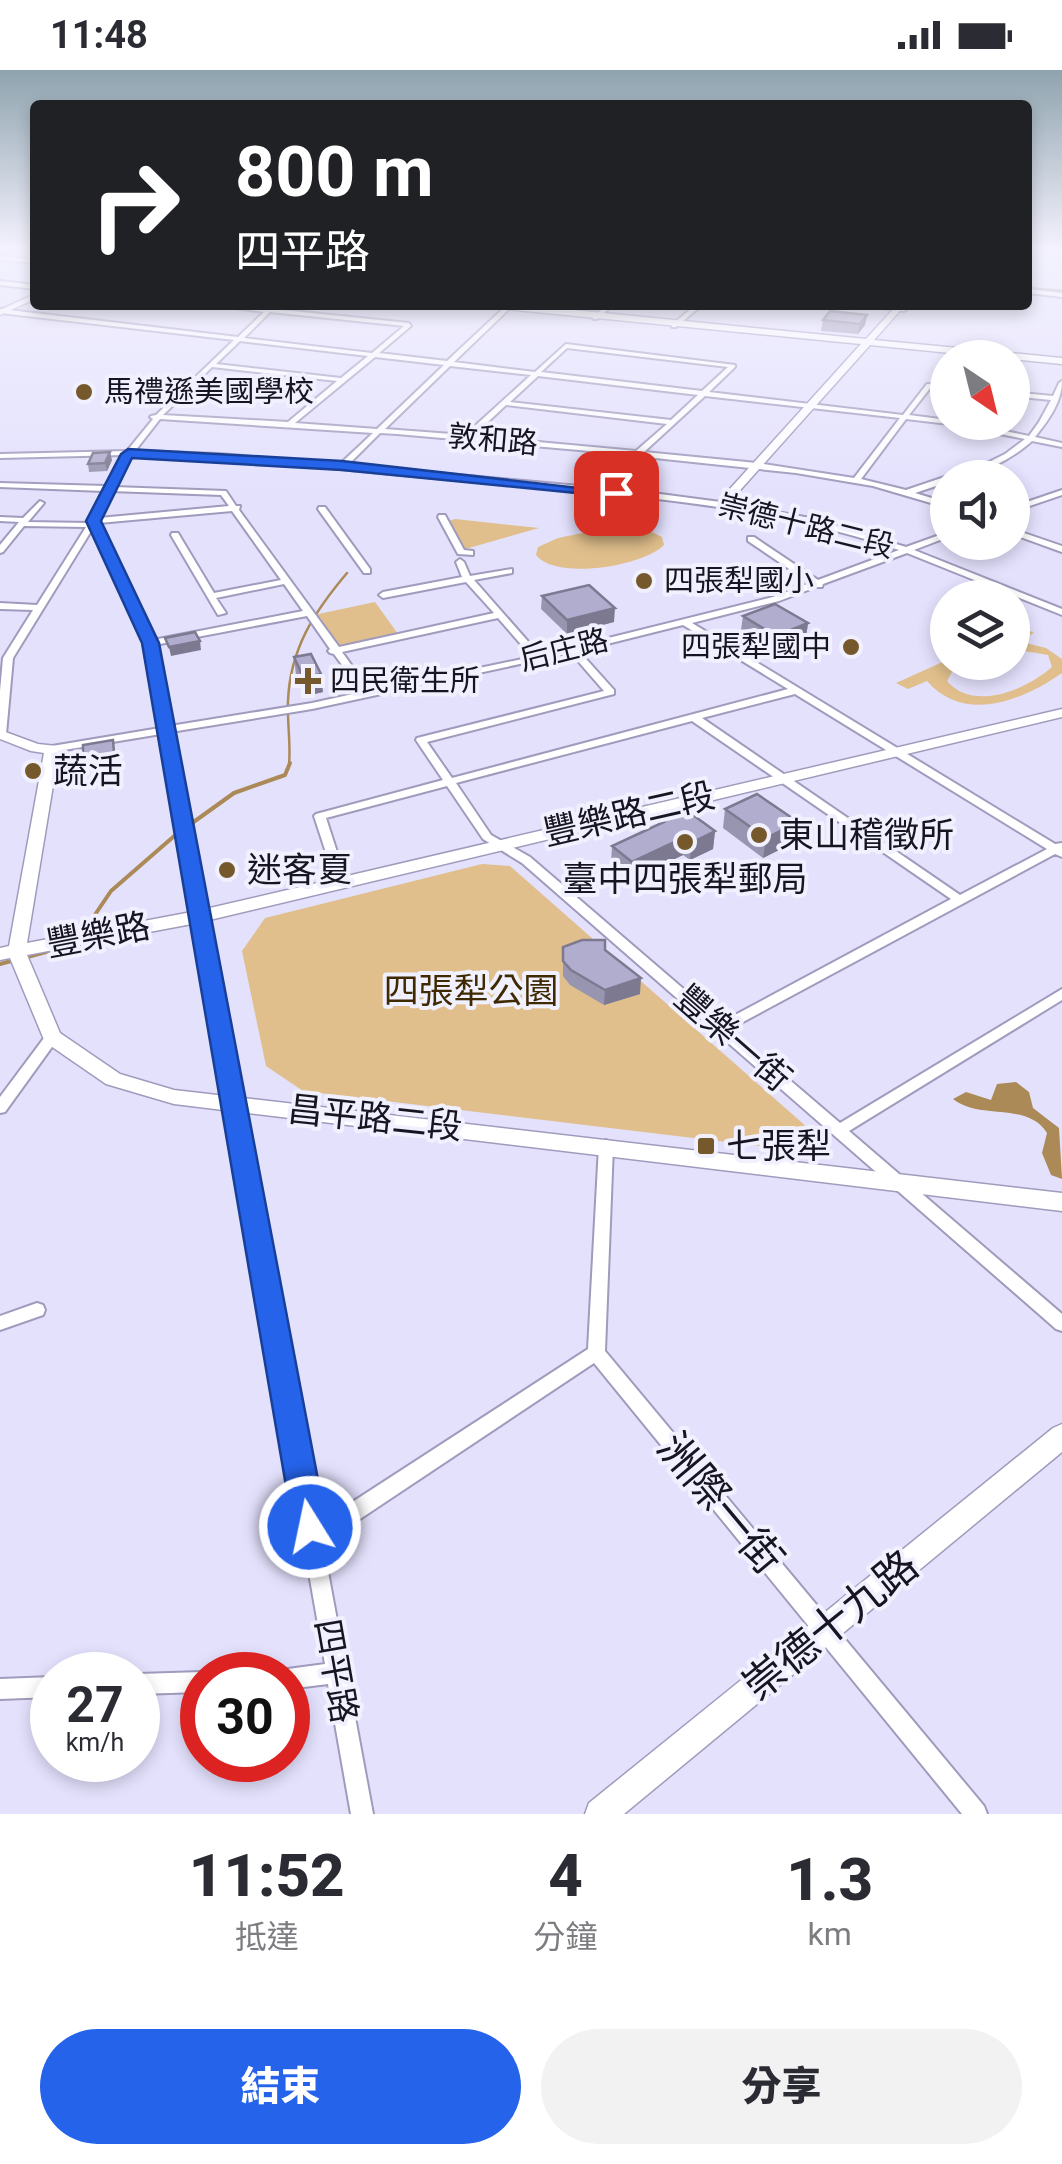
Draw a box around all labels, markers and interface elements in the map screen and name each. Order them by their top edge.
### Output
text: 11:48 [50,13,148,57]
text: 800 m [235,131,434,213]
icon: right [70,140,200,270]
text: 四平路 [235,225,370,278]
north arrow [930,340,1030,440]
map controls [930,340,1030,680]
place label: 馬禮遜美國學校 [104,374,314,409]
marker: 馬禮遜美國學校 [73,381,95,403]
street label: 敦和路 [447,418,539,461]
pin [574,451,659,536]
button: sound [930,460,1030,560]
icon: arrive [589,466,644,521]
street label: 崇德十路二段 [715,487,898,564]
place label: 四張犁國小 [664,563,814,598]
marker: 四張犁國小 [633,570,655,592]
button: layers [930,580,1030,680]
street label: 后庄路 [516,622,612,677]
place label: 四張犁國中 [681,629,831,664]
marker: 四張犁國中 [840,636,862,658]
place label: 四民衛生所 [330,663,480,698]
marker: 四民衛生所 [295,668,321,694]
place label: 蔬活 [53,751,123,792]
marker: 蔬活 [22,760,44,782]
street label: 豐樂路二段 [539,775,719,854]
place label: 東山稽徵所 [779,815,954,856]
marker: 東山稽徵所 [748,824,770,846]
marker: 臺中四張犁郵局 [674,831,696,853]
place label: 迷客夏 [247,850,352,891]
marker: 迷客夏 [216,859,238,881]
place label: 臺中四張犁郵局 [562,859,808,900]
street label: 豐樂路 [43,905,154,966]
park label: 四張犁公園 [383,971,559,1012]
street label: 豐樂一街 [666,977,799,1100]
street label: 昌平路二段 [286,1089,464,1148]
place label: 七張犁 [726,1126,831,1167]
marker: 七張犁 [695,1135,717,1157]
street label: 洲際一街 [648,1423,793,1583]
position arrow [258,1475,362,1579]
street label: 崇德十九路 [733,1540,927,1711]
street label: 四平路 [306,1616,365,1726]
speed limit sign: 30 [180,1652,310,1782]
text: 27 [66,1676,124,1734]
text: km/h [66,1728,124,1757]
text: 11:52 [189,1840,345,1911]
text: 4 [548,1840,583,1911]
text: 1.3 [786,1844,873,1915]
text: km [808,1915,852,1953]
text: 抵達 [235,1918,299,1956]
text: 分鐘 [533,1918,597,1956]
button: 結束 [40,2029,521,2144]
button: 分享 [541,2029,1022,2144]

